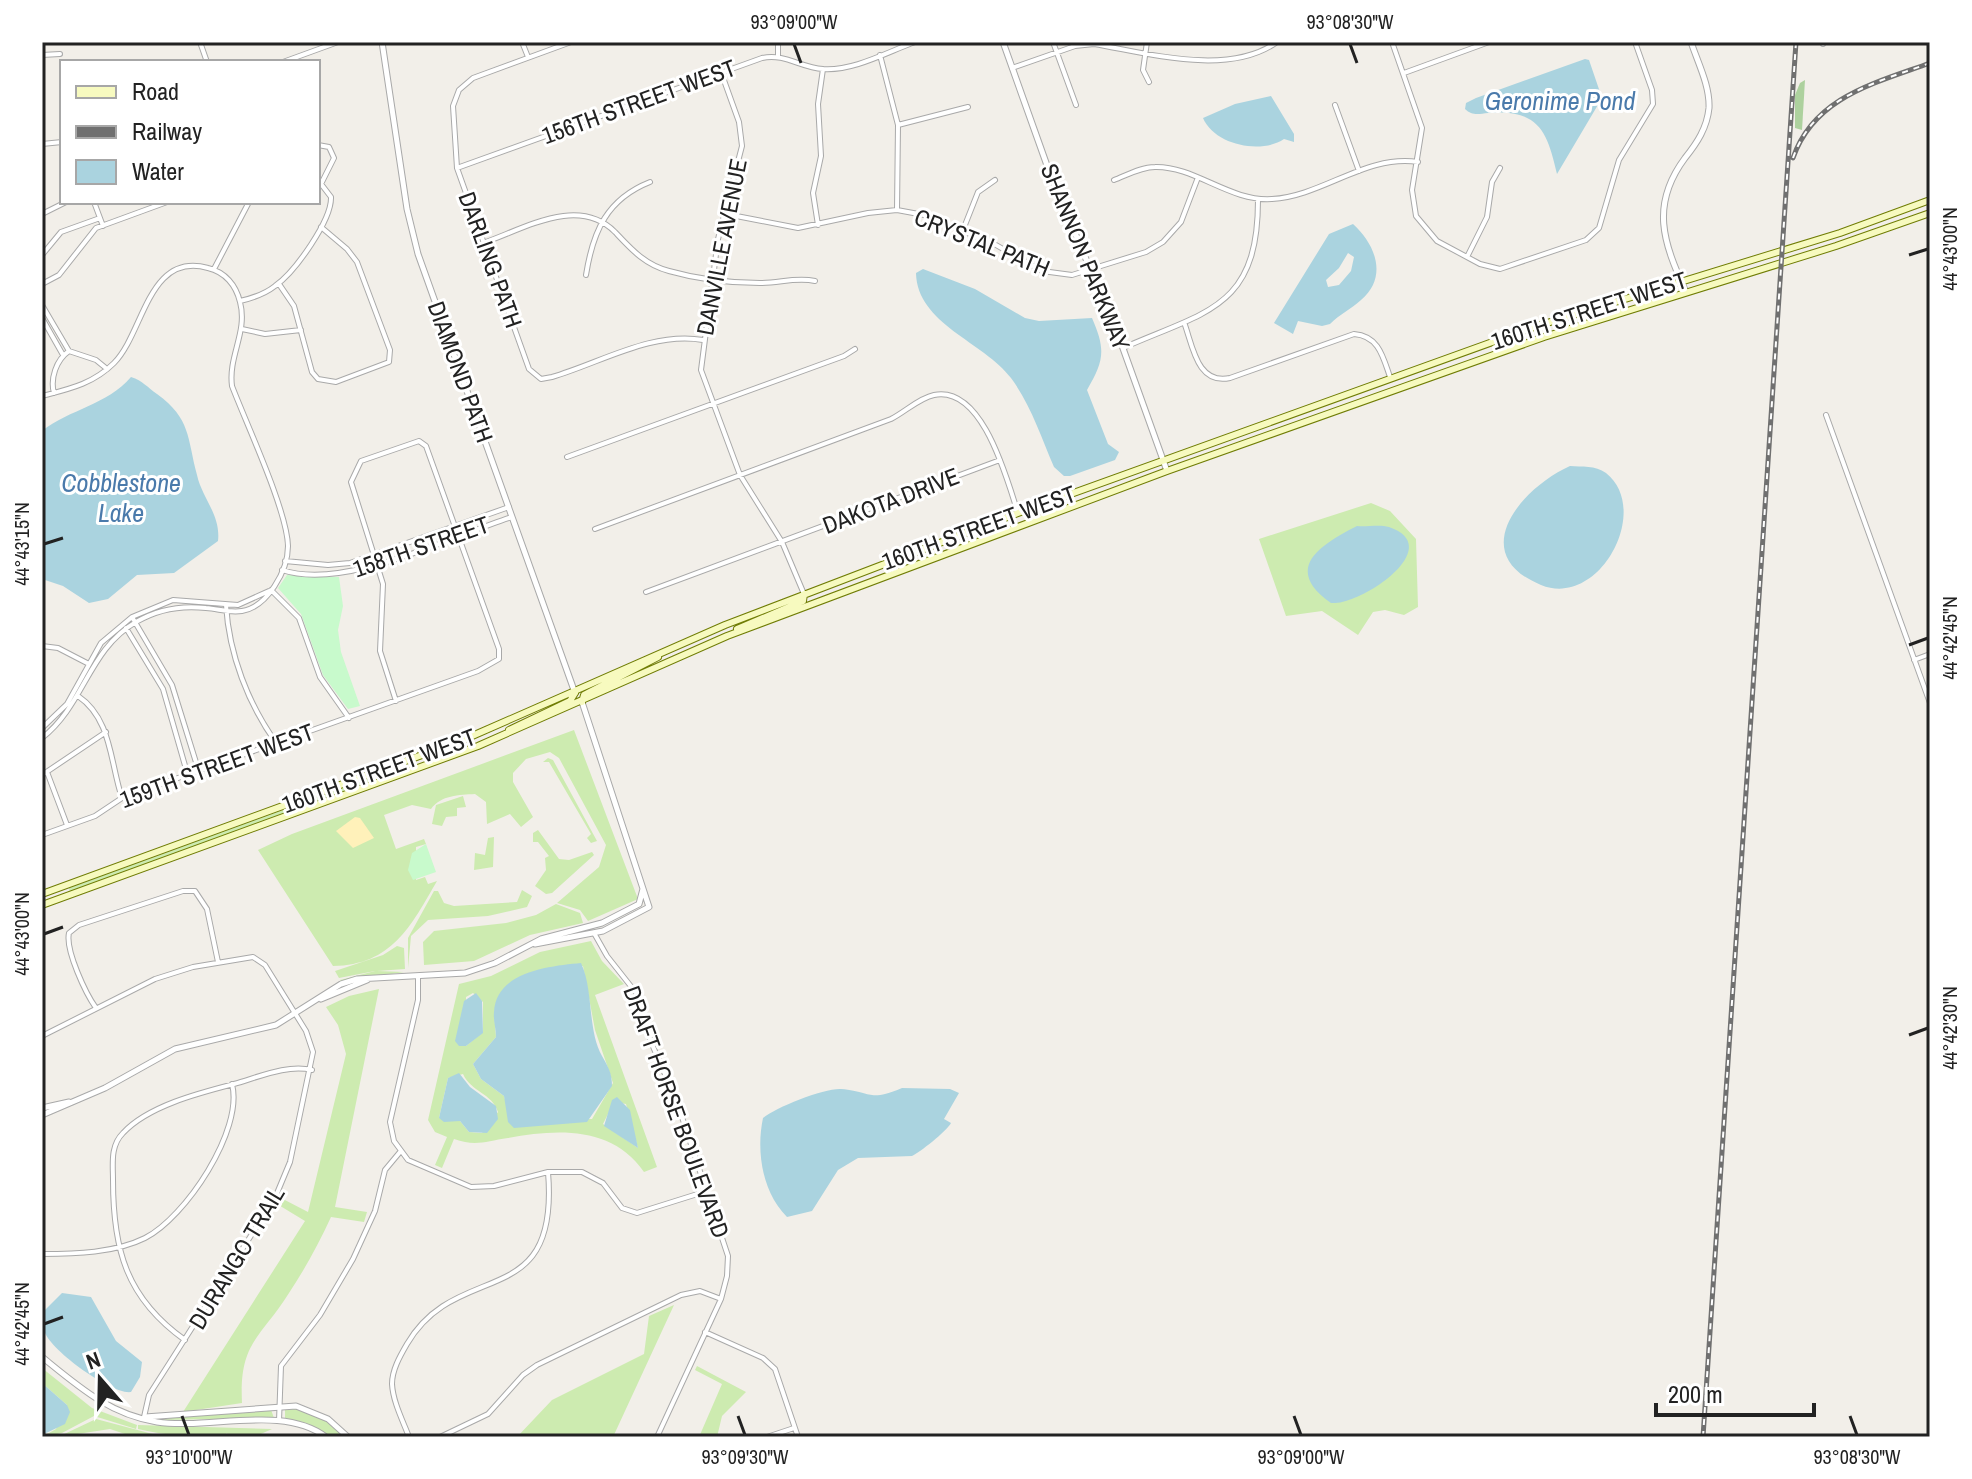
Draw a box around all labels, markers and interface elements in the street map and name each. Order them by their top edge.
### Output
text: 93°09'00"W [750,8,838,35]
text: 93°08'30"W [1306,8,1394,35]
street label: 156TH STREET WEST [537,51,740,151]
legend [60,60,320,204]
text: Road [132,75,179,107]
water label: Geronime Pond [1485,83,1635,118]
text: Railway [132,115,202,147]
text: Water [132,155,184,187]
street label: DANVILLE AVENUE [688,156,754,338]
street label: SHANNON PARKWAY [1034,159,1138,355]
street label: DARLING PATH [452,187,530,332]
street label: CRYSTAL PATH [910,200,1055,284]
text: 44°43'00"N [1936,207,1963,291]
street label: 160TH STREET WEST [1487,263,1691,357]
street label: DIAMOND PATH [421,297,501,447]
street label: DAKOTA DRIVE [818,459,964,541]
water label: Cobblestone Lake [61,465,181,530]
street label: 160TH STREET WEST [877,477,1080,577]
text: 44°43'15"N [8,502,35,586]
street label: 158TH STREET [348,508,493,584]
text: 44°42'45"N [1936,596,1963,680]
street label: 159TH STREET WEST [115,715,318,815]
street label: 160TH STREET WEST [277,720,480,820]
text: 44°43'00"N [8,892,35,976]
street label: DRAFT HORSE BOULEVARD [616,981,737,1242]
text: 44°42'30"N [1936,986,1963,1070]
street label: DURANGO TRAIL [181,1180,291,1335]
text: 44°42'45"N [8,1282,35,1366]
north arrow [60,1339,140,1419]
text: N [82,1344,104,1377]
scale bar [1656,1367,1814,1417]
text: 200 m [1668,1378,1723,1410]
text: 93°10'00"W [145,1443,233,1470]
text: 93°09'30"W [701,1443,789,1470]
text: 93°09'00"W [1257,1443,1345,1470]
text: 93°08'30"W [1813,1443,1901,1470]

